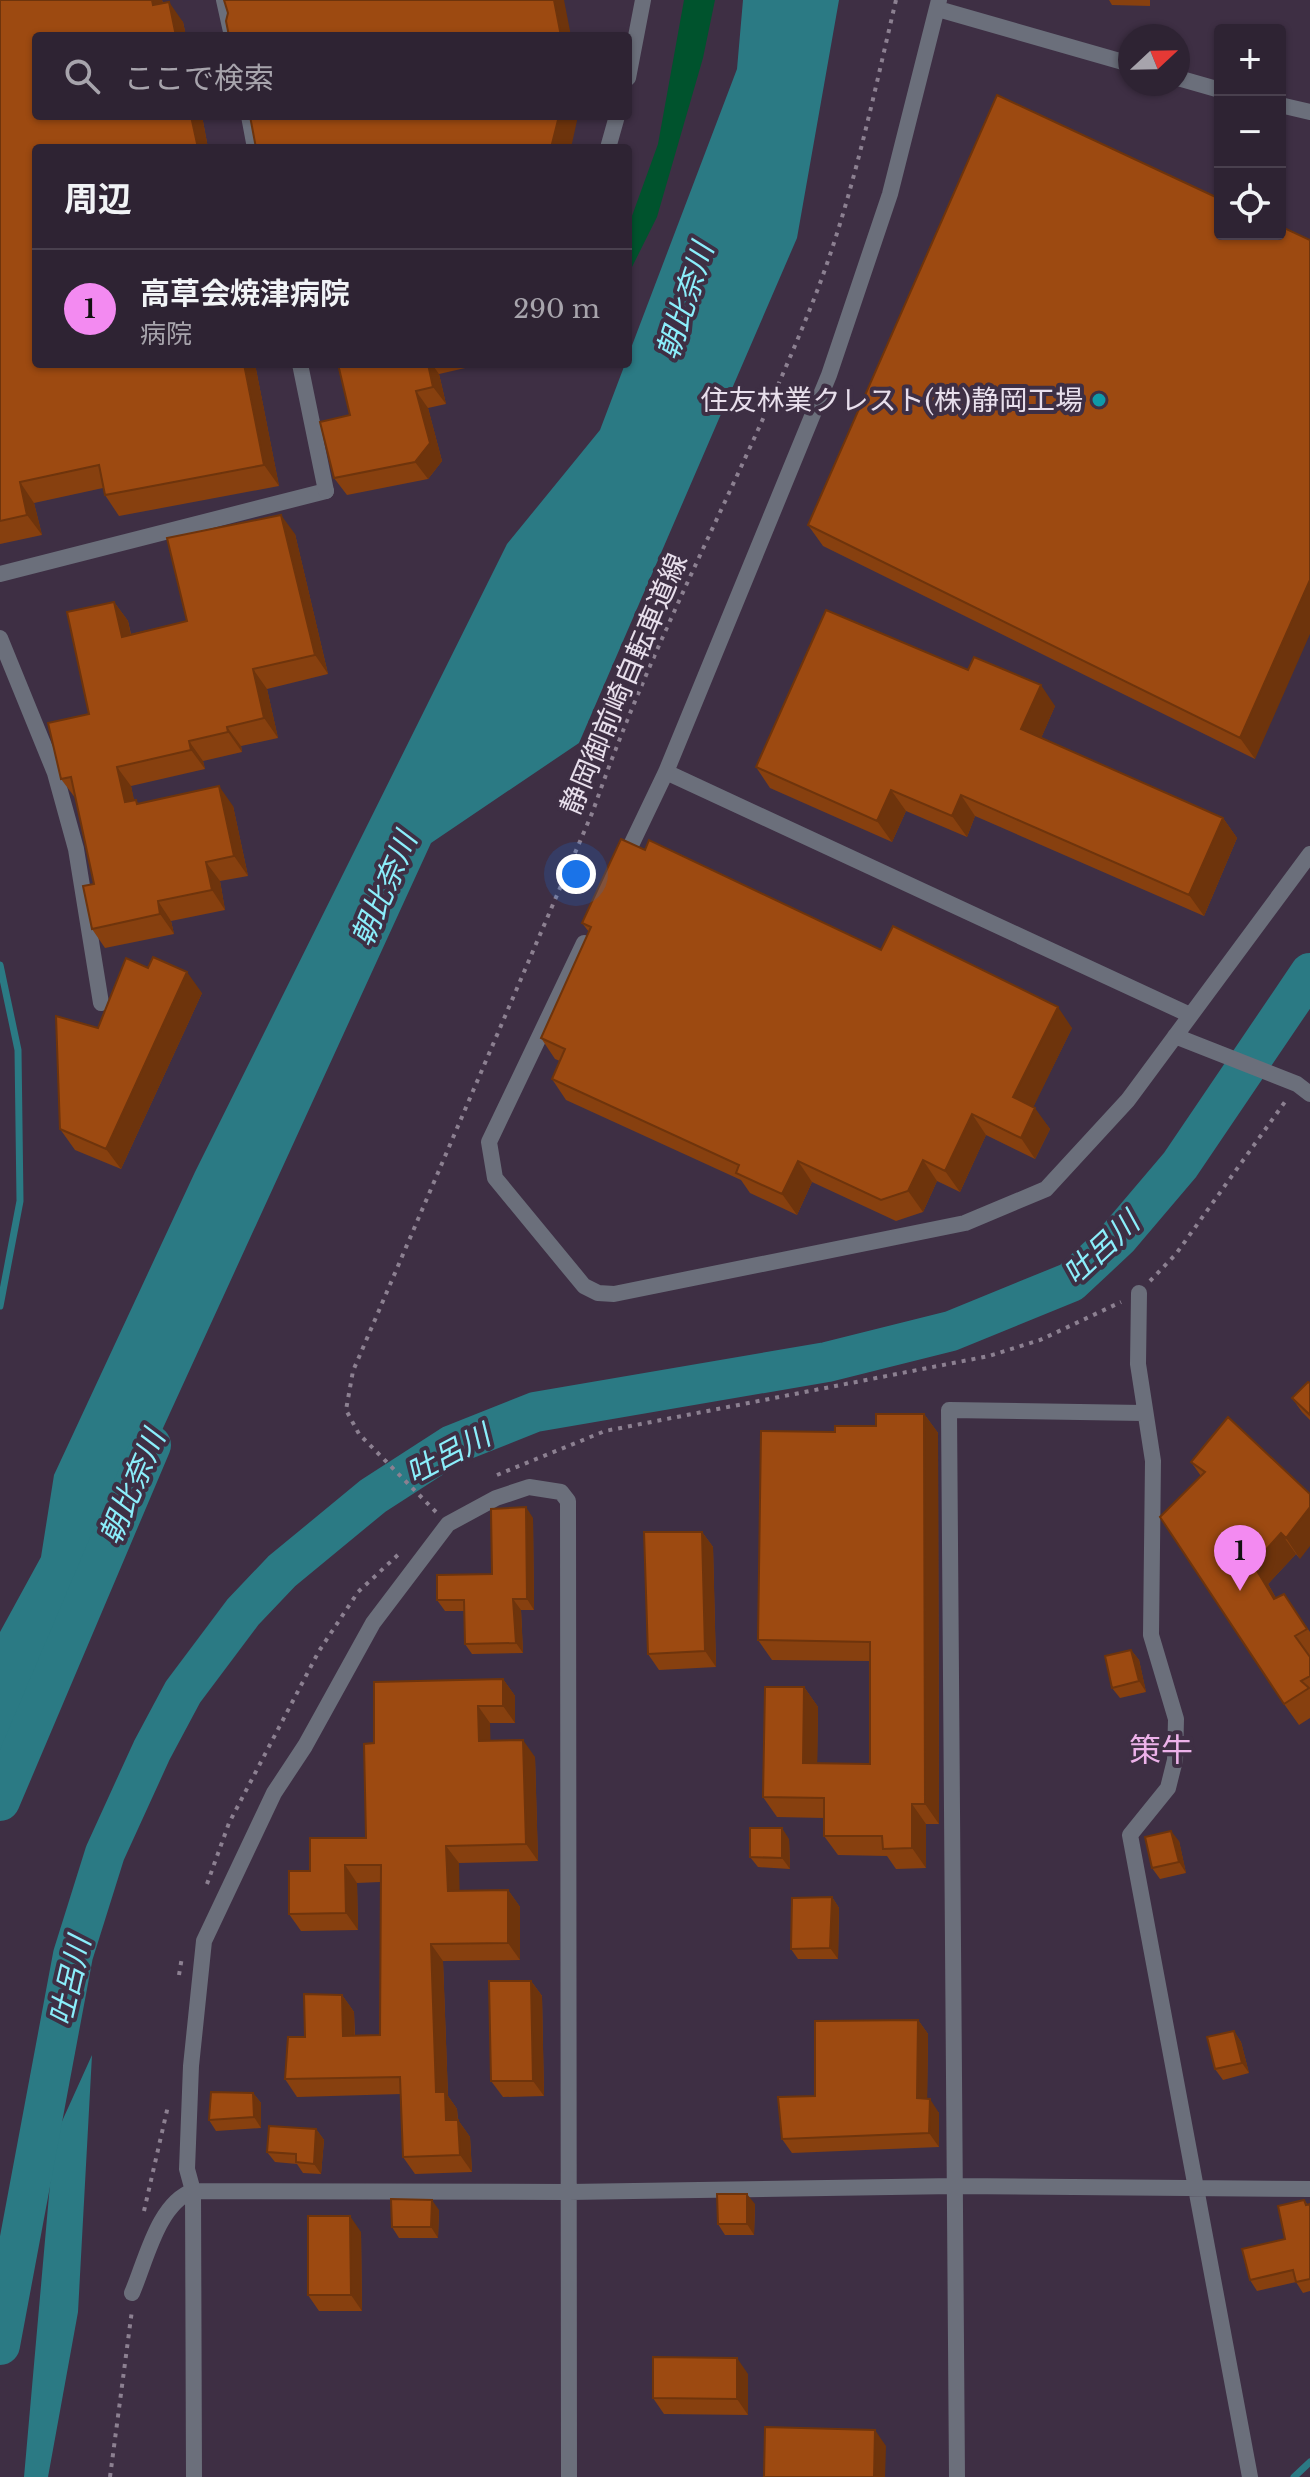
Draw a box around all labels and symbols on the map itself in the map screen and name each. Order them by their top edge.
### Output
north arrow [1118,24,1190,96]
water label: 朝比奈川 [649,235,722,364]
place label: 住友林業クレスト(株)静岡工場 [700,383,1083,418]
marker: 住友林業クレスト(株)静岡工場 [1090,391,1108,409]
street label: 静岡御前崎自転車道線 [553,548,695,820]
water label: 朝比奈川 [344,824,426,951]
your location [556,854,596,894]
water label: 吐呂川 [1055,1202,1149,1292]
water label: 吐呂川 [400,1415,499,1491]
water label: 朝比奈川 [92,1422,174,1549]
pin: 1 [1214,1525,1266,1591]
district label: 策牛 [1129,1730,1193,1770]
water label: 吐呂川 [42,1930,99,2029]

